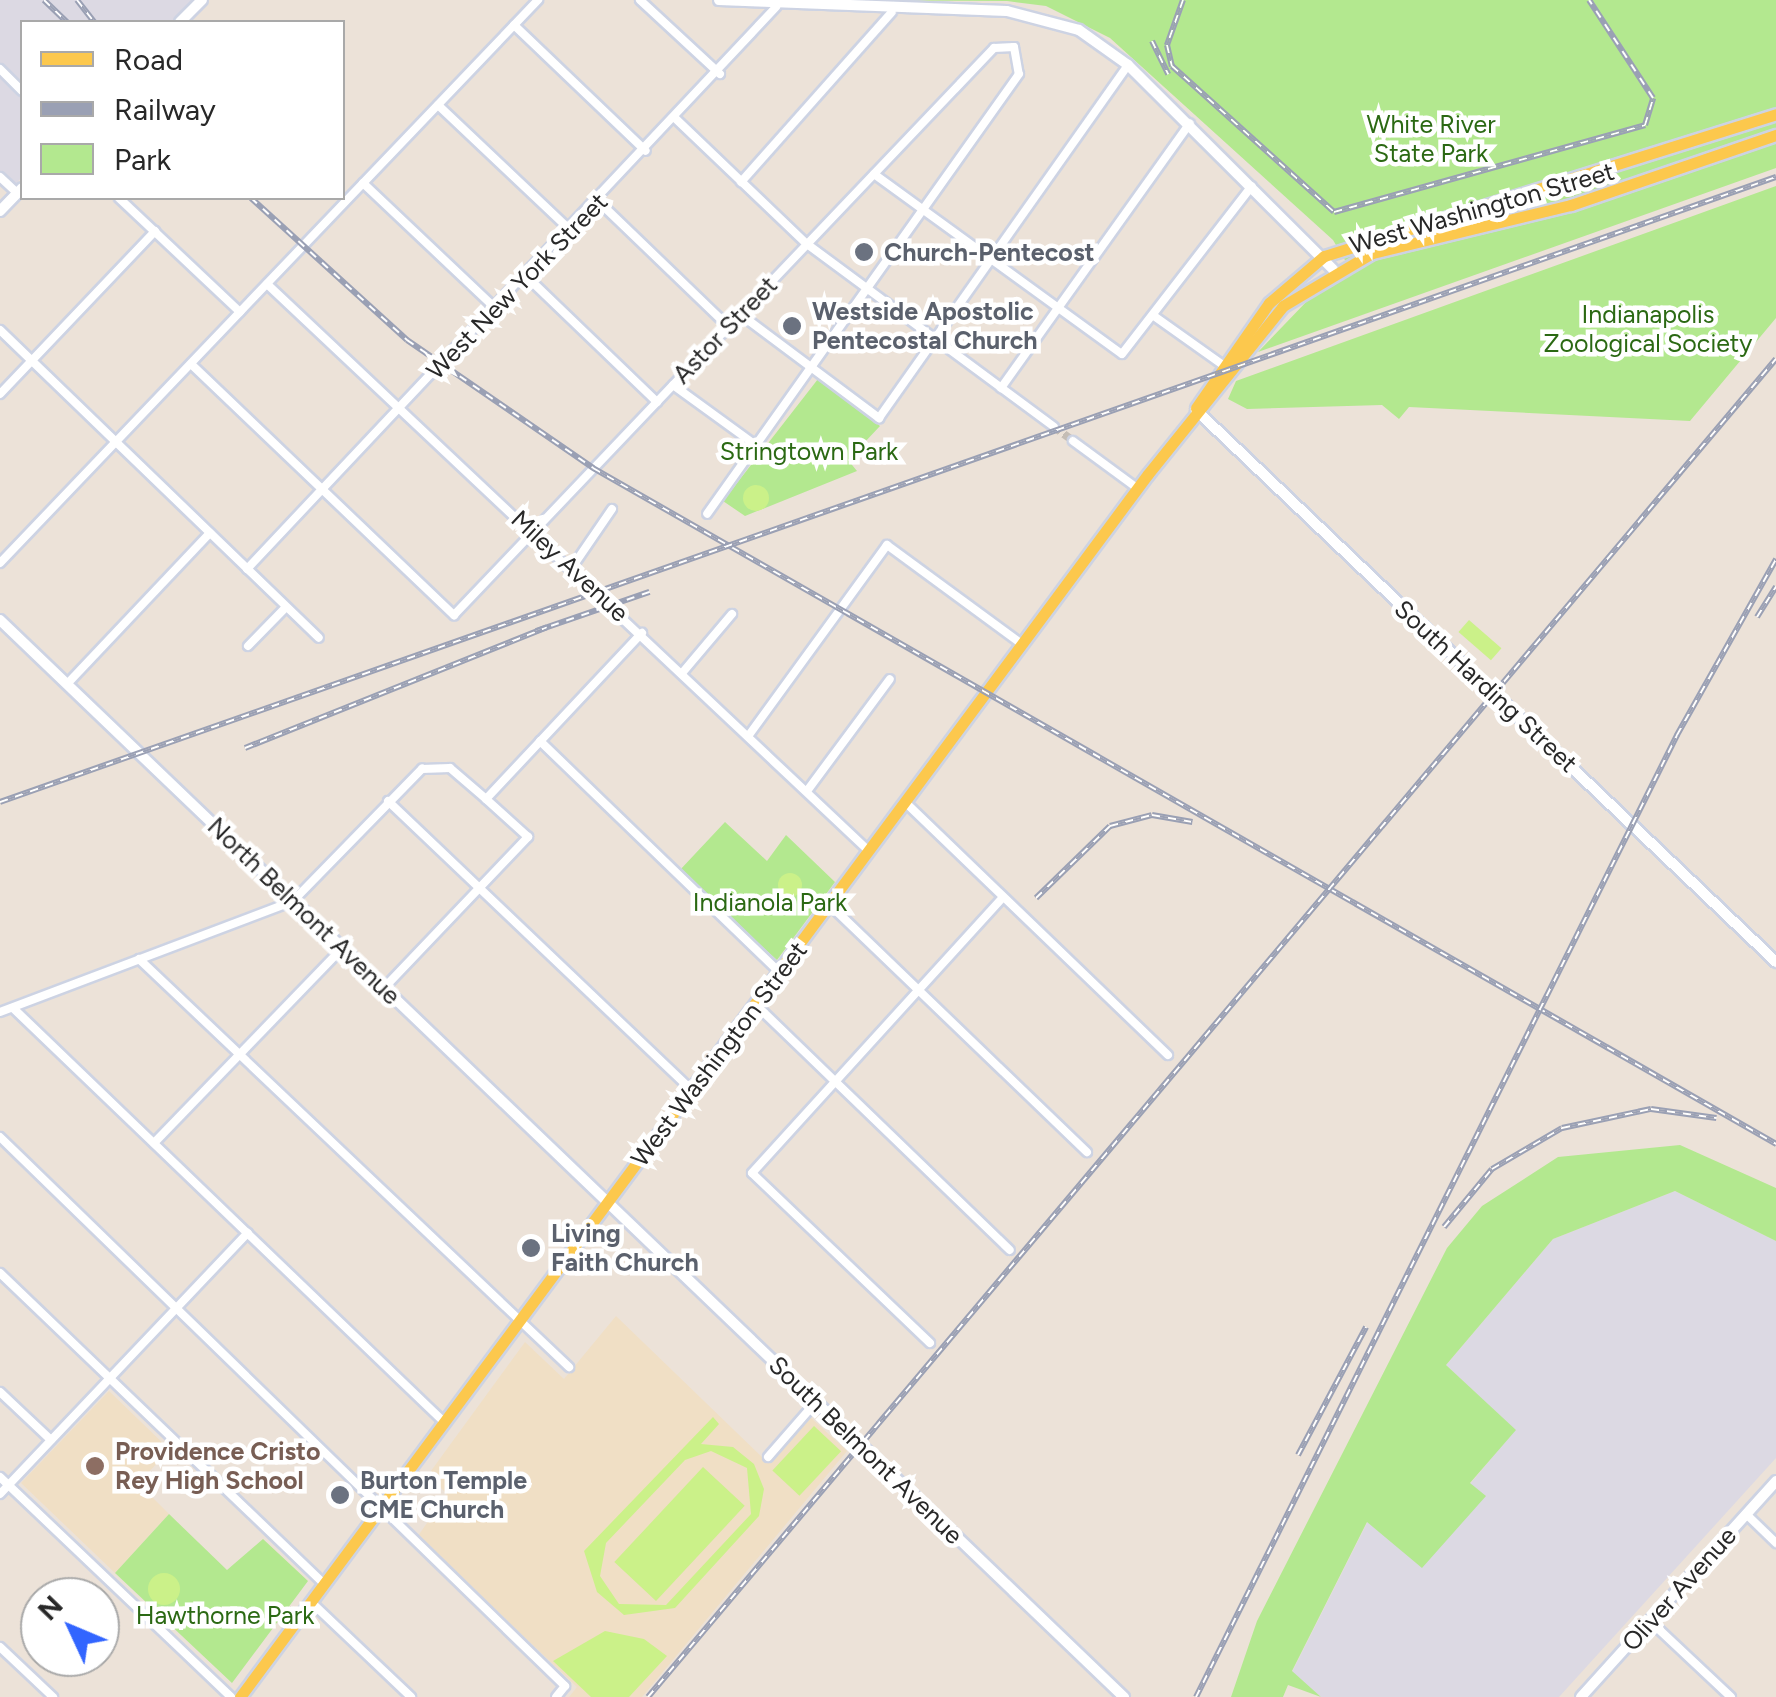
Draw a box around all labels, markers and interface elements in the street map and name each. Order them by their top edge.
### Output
legend [20,20,345,200]
text: Road [114,41,183,78]
text: Railway [114,91,216,128]
park label: White River State Park [1366,110,1496,169]
text: Park [114,141,171,178]
street label: West Washington Street [1346,156,1618,260]
street label: West New York Street [420,187,614,385]
place label: Church-Pentecost [884,237,1095,267]
marker: Church-Pentecost [853,241,875,263]
street label: Astor Street [667,270,783,390]
place label: Westside Apostolic Pentecostal Church [812,297,1038,356]
park label: Indianapolis Zoological Society [1544,300,1752,359]
marker: Westside Apostolic Pentecostal Church [781,315,803,337]
park label: Stringtown Park [720,436,898,466]
street label: Miley Avenue [505,504,635,628]
street label: South Harding Street [1389,594,1583,778]
street label: North Belmont Avenue [201,811,407,1011]
park label: Indianola Park [693,887,847,917]
street label: West Washington Street [625,936,813,1172]
place label: Living Faith Church [551,1219,699,1278]
marker: Living Faith Church [520,1237,542,1259]
street label: South Belmont Avenue [763,1350,969,1550]
place label: Providence Cristo Rey High School [115,1437,320,1496]
marker: Providence Cristo Rey High School [84,1455,106,1477]
place label: Burton Temple CME Church [360,1466,527,1525]
marker: Burton Temple CME Church [329,1484,351,1506]
street label: Oliver Avenue [1616,1521,1742,1657]
north arrow [20,1577,120,1677]
text: N [30,1588,70,1627]
park label: Hawthorne Park [136,1600,314,1630]

